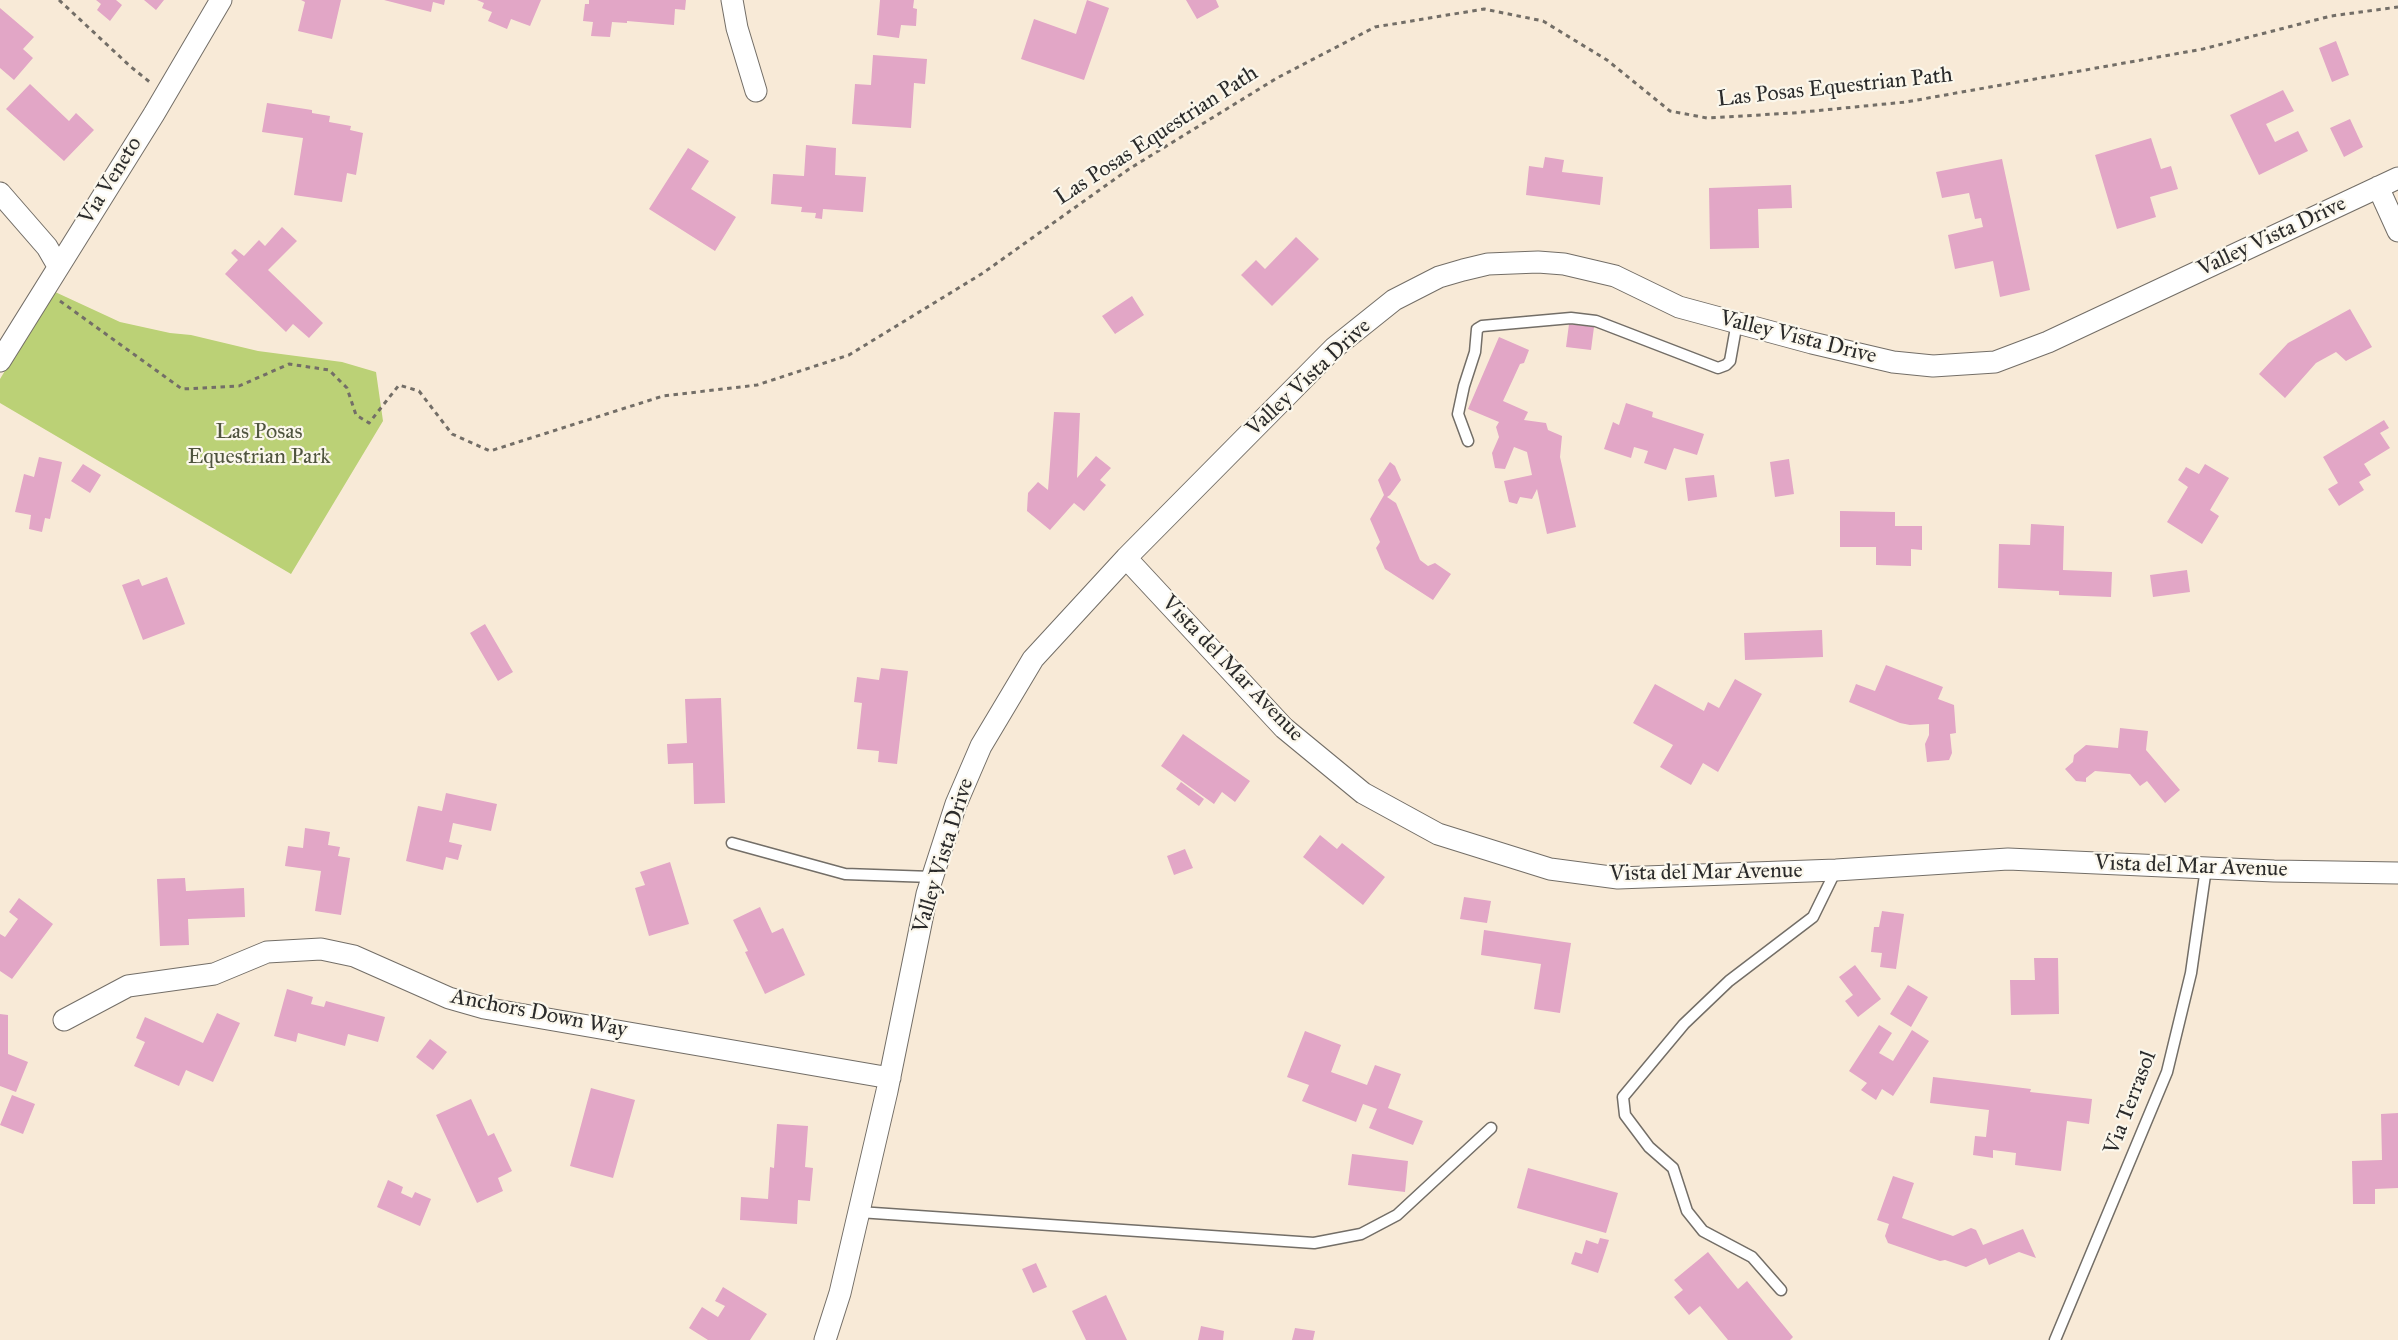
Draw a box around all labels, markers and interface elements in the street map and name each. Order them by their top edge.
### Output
street label: Las Posas Equestrian Path [1051,61,1263,211]
street label: Las Posas Equestrian Path [1716,63,1954,113]
street label: Via Veneto [74,132,148,230]
street label: Valley Vista Drive [2194,191,2350,283]
street label: Valley Vista Drive [1717,306,1879,370]
street label: Valley Vista Drive [1241,313,1377,443]
park label: Las Posas Equestrian Park [188,420,330,472]
street label: Vista del Mar Avenue [1155,590,1309,748]
street label: Valley Vista Drive [908,775,980,937]
street label: Vista del Mar Avenue [2094,850,2288,884]
street label: Vista del Mar Avenue [1609,858,1803,888]
street label: Anchors Down Way [449,984,629,1044]
street label: Via Terrasol [2099,1048,2163,1158]

